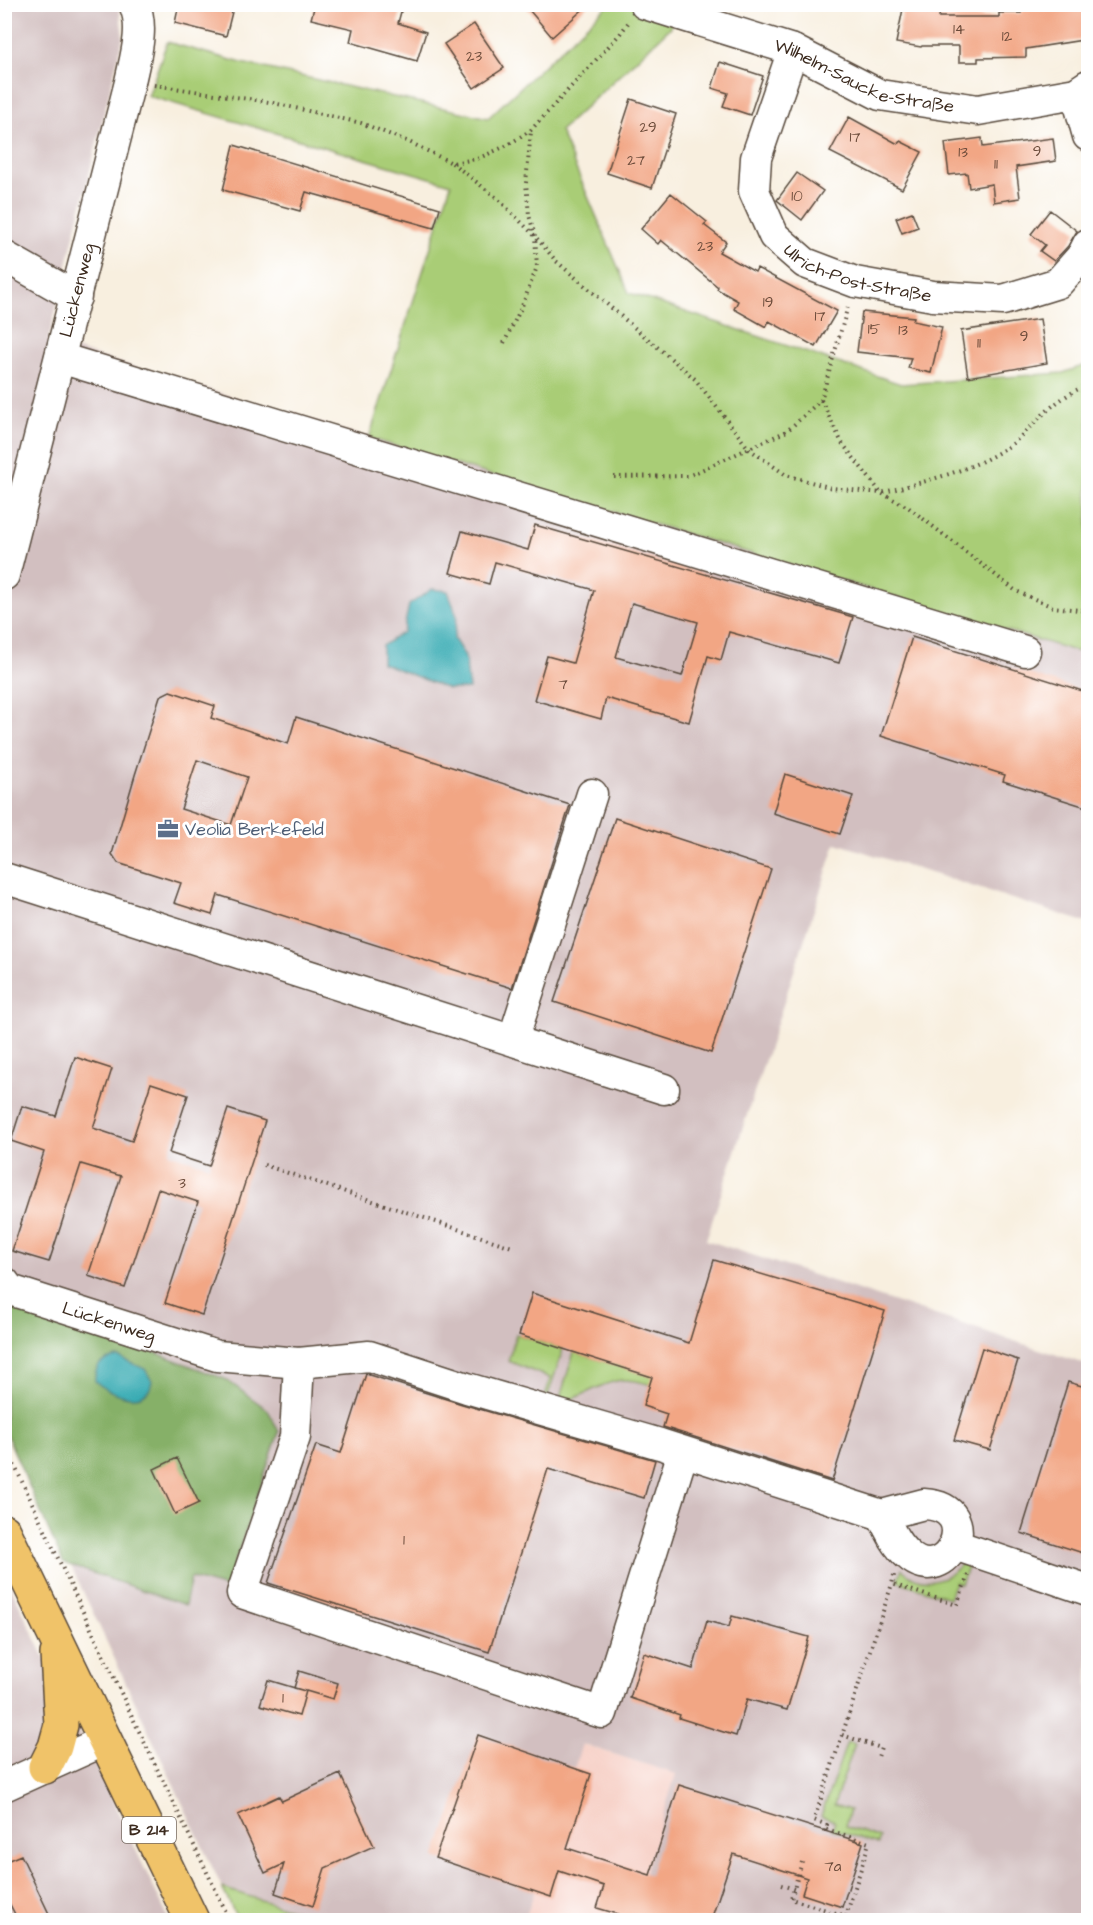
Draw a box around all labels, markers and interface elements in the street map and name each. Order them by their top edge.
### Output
house number: 14 [953,19,965,40]
house number: 12 [1002,26,1013,47]
street label: Wilhelm-Saucke-Straße [771,32,956,119]
house number: 23 [466,46,482,67]
house number: 29 [639,117,657,138]
house number: 17 [849,127,861,148]
house number: 9 [1033,141,1041,162]
house number: 13 [958,142,968,163]
house number: 27 [627,150,645,171]
house number: 11 [994,154,998,175]
house number: 10 [791,186,803,207]
house number: 23 [697,236,713,257]
street label: Ulrich-Post-Straße [778,238,934,308]
street label: Lückenweg [53,240,102,340]
house number: 19 [763,292,773,313]
house number: 17 [814,306,826,327]
house number: 15 [868,319,881,340]
house number: 13 [898,320,908,341]
house number: 9 [1020,326,1028,347]
house number: 11 [977,333,981,354]
house number: 7 [558,674,568,695]
office icon: Veolia Berkefeld [156,817,180,841]
place label: Veolia Berkefeld [185,817,324,842]
house number: 3 [178,1173,186,1194]
street label: Lückenweg [59,1295,159,1349]
house number: 1 [403,1530,405,1551]
house number: 1 [282,1688,284,1709]
road number: B 214 [122,1817,176,1843]
house number: 7a [825,1856,842,1877]

